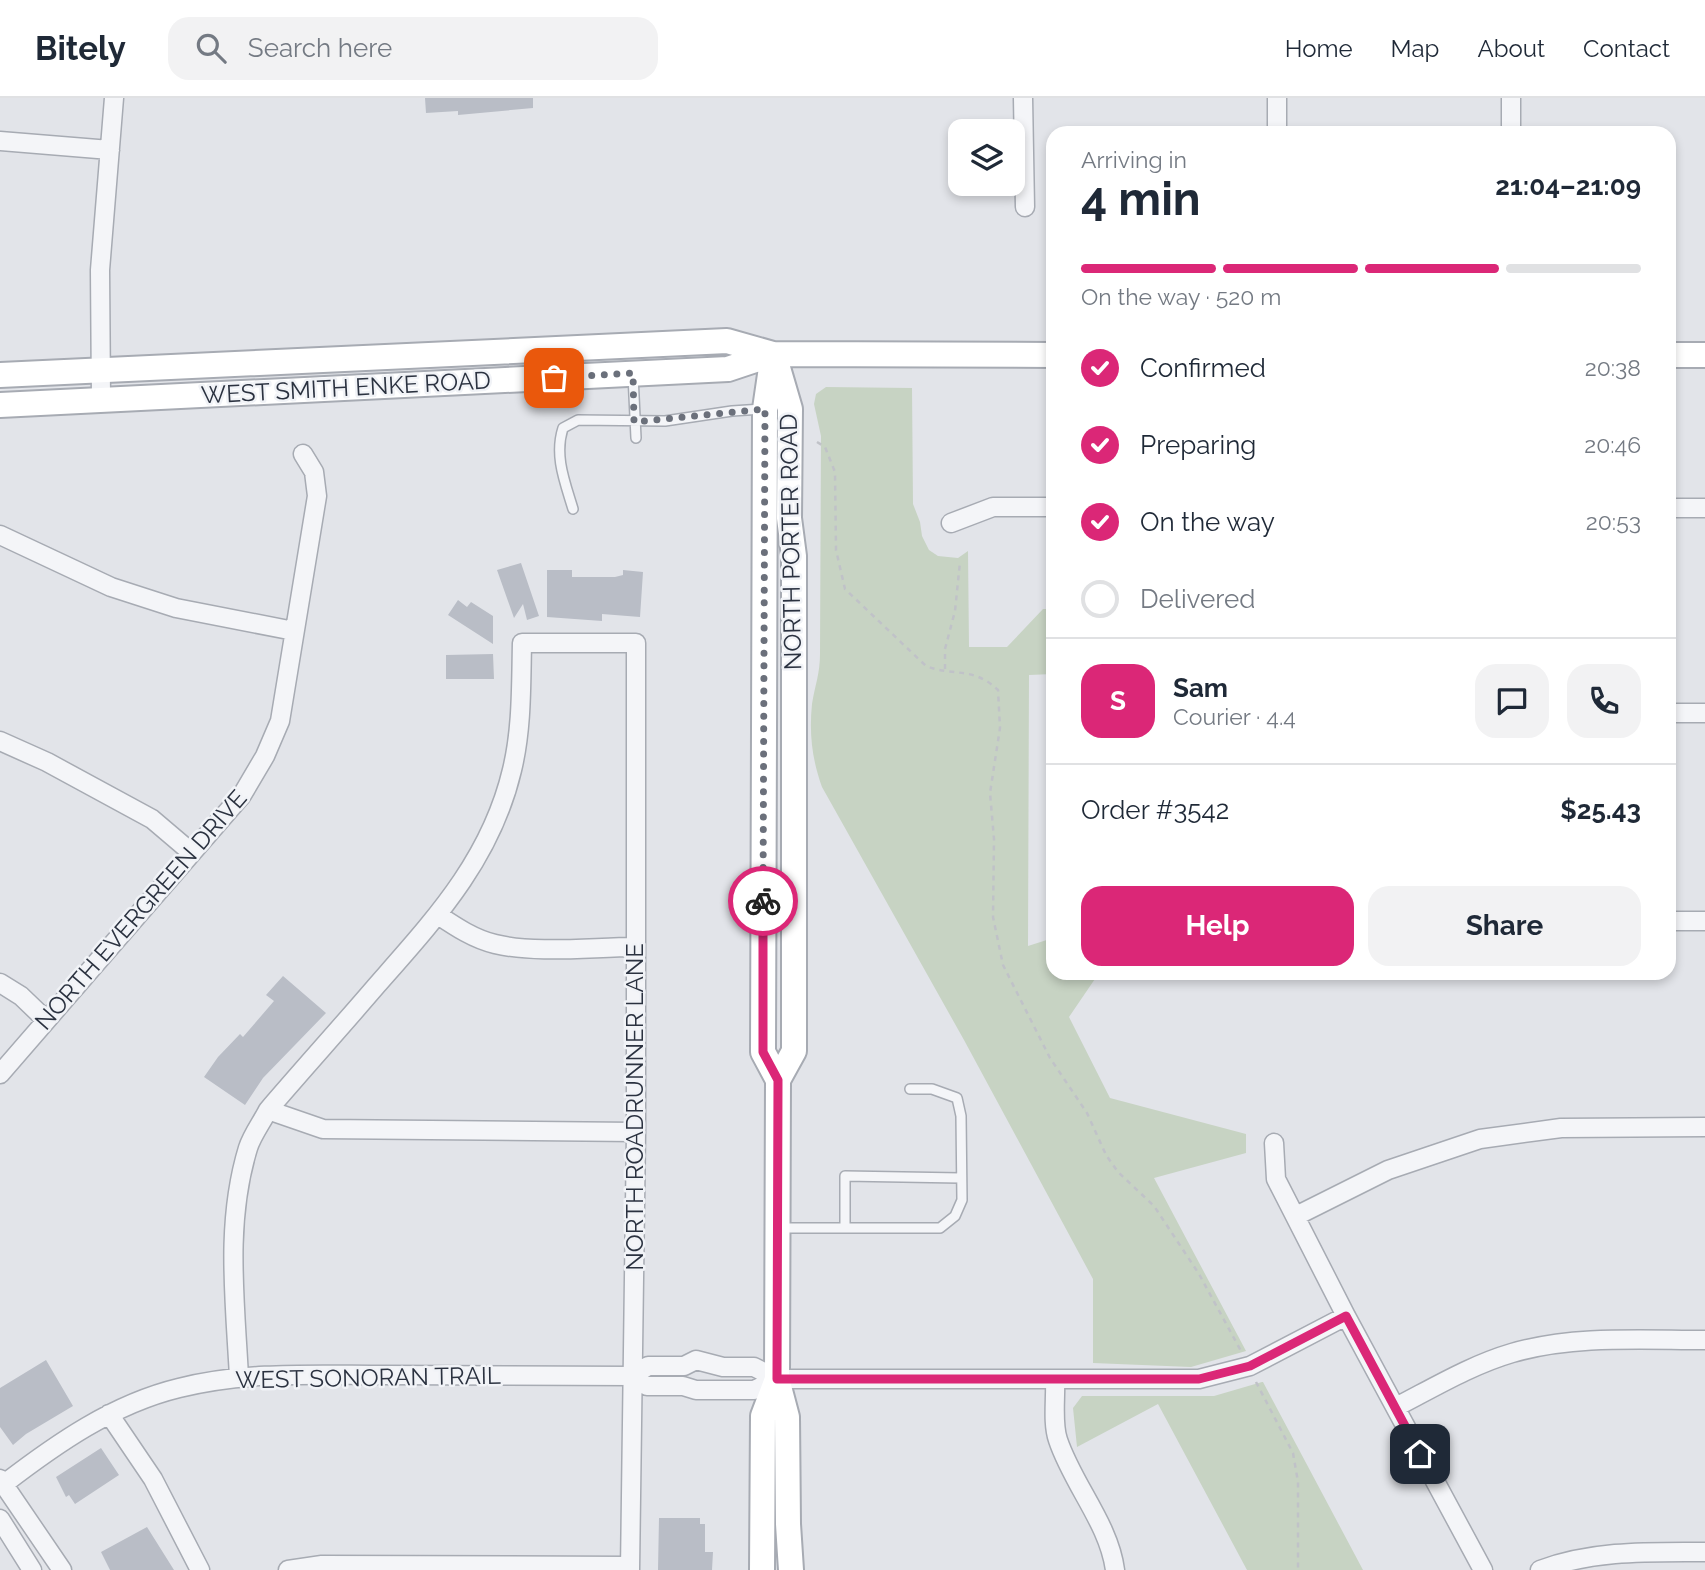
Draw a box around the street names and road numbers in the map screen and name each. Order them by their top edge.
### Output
street label: WEST SMITH ENKE ROAD [200,365,492,410]
street label: NORTH PORTER ROAD [774,414,807,670]
street label: NORTH EVERGREEN DRIVE [29,784,253,1035]
street label: NORTH ROADRUNNER LANE [620,943,649,1271]
street label: WEST SONORAN TRAIL [235,1361,501,1394]

